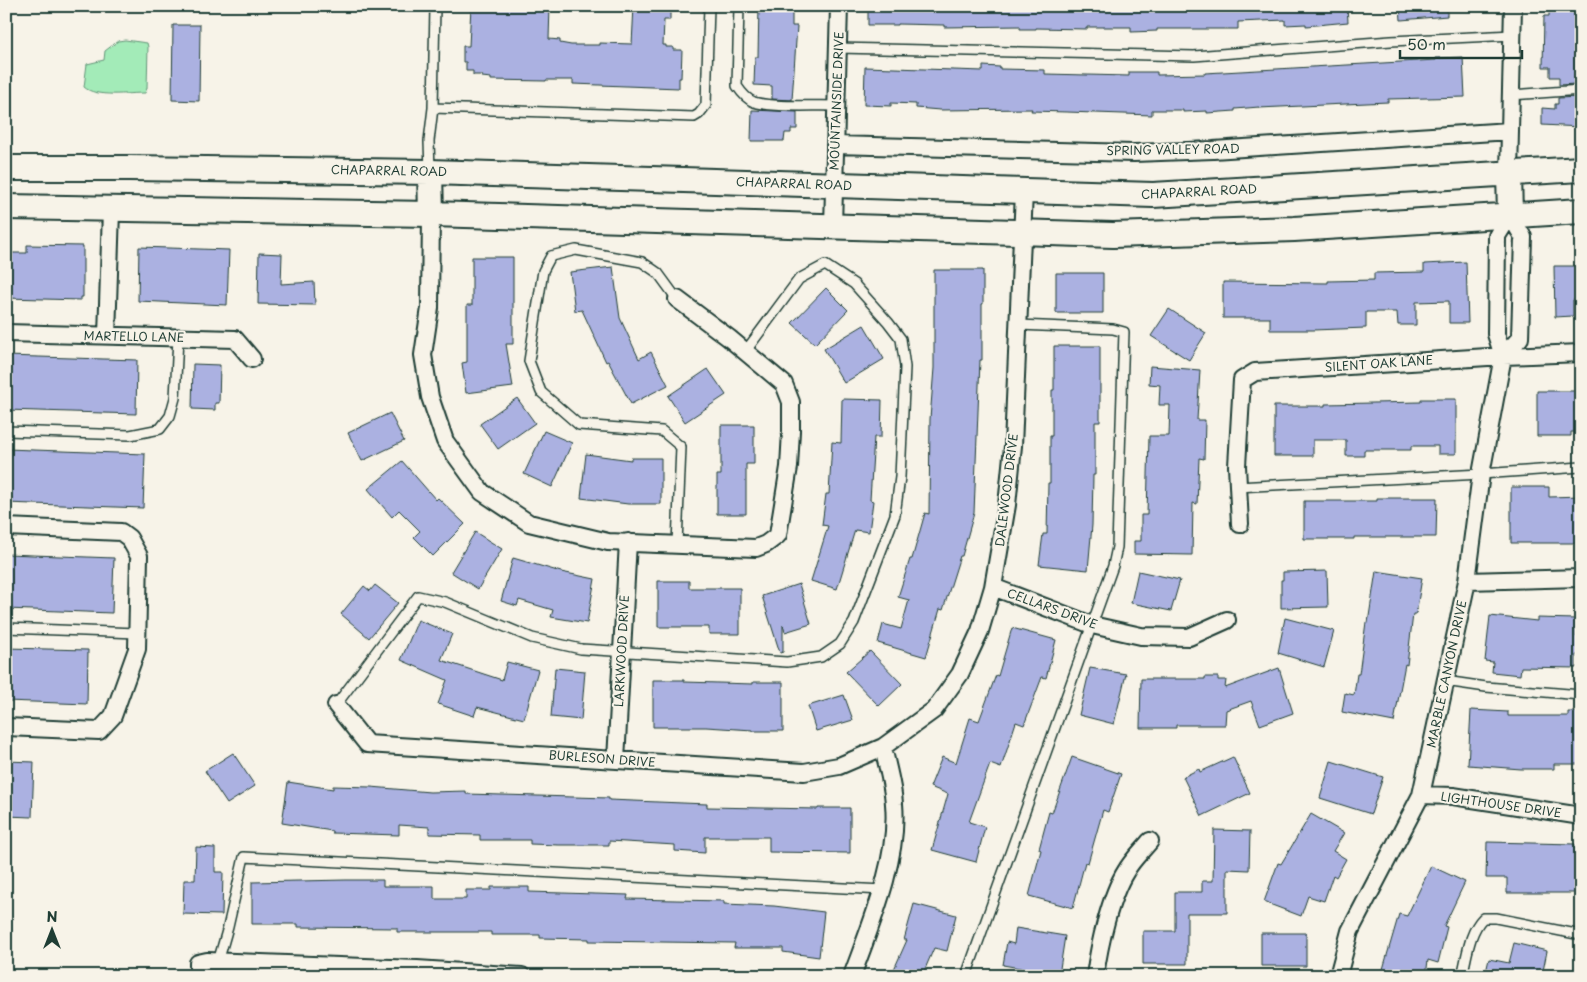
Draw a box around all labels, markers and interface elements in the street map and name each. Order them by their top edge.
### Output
scale bar [1400,28,1522,60]
street label: MOUNTAINSIDE DRIVE [825,31,847,171]
text: 50 m [1407,32,1446,55]
street label: SPRING VALLEY ROAD [1106,139,1240,159]
street label: CHAPARRAL ROAD [331,160,447,180]
street label: CHAPARRAL ROAD [736,172,852,194]
street label: CHAPARRAL ROAD [1140,179,1257,203]
street label: MARTELLO LANE [83,326,185,346]
street label: SILENT OAK LANE [1324,350,1434,376]
street label: DALEWOOD DRIVE [990,432,1022,548]
street label: CELLARS DRIVE [1005,583,1100,633]
street label: LARKWOOD DRIVE [609,594,633,707]
street label: MARBLE CANYON DRIVE [1422,598,1470,749]
street label: BURLESON DRIVE [548,745,656,771]
street label: LIGHTHOUSE DRIVE [1440,787,1563,821]
north arrow [28,904,78,954]
text: N [46,906,58,927]

